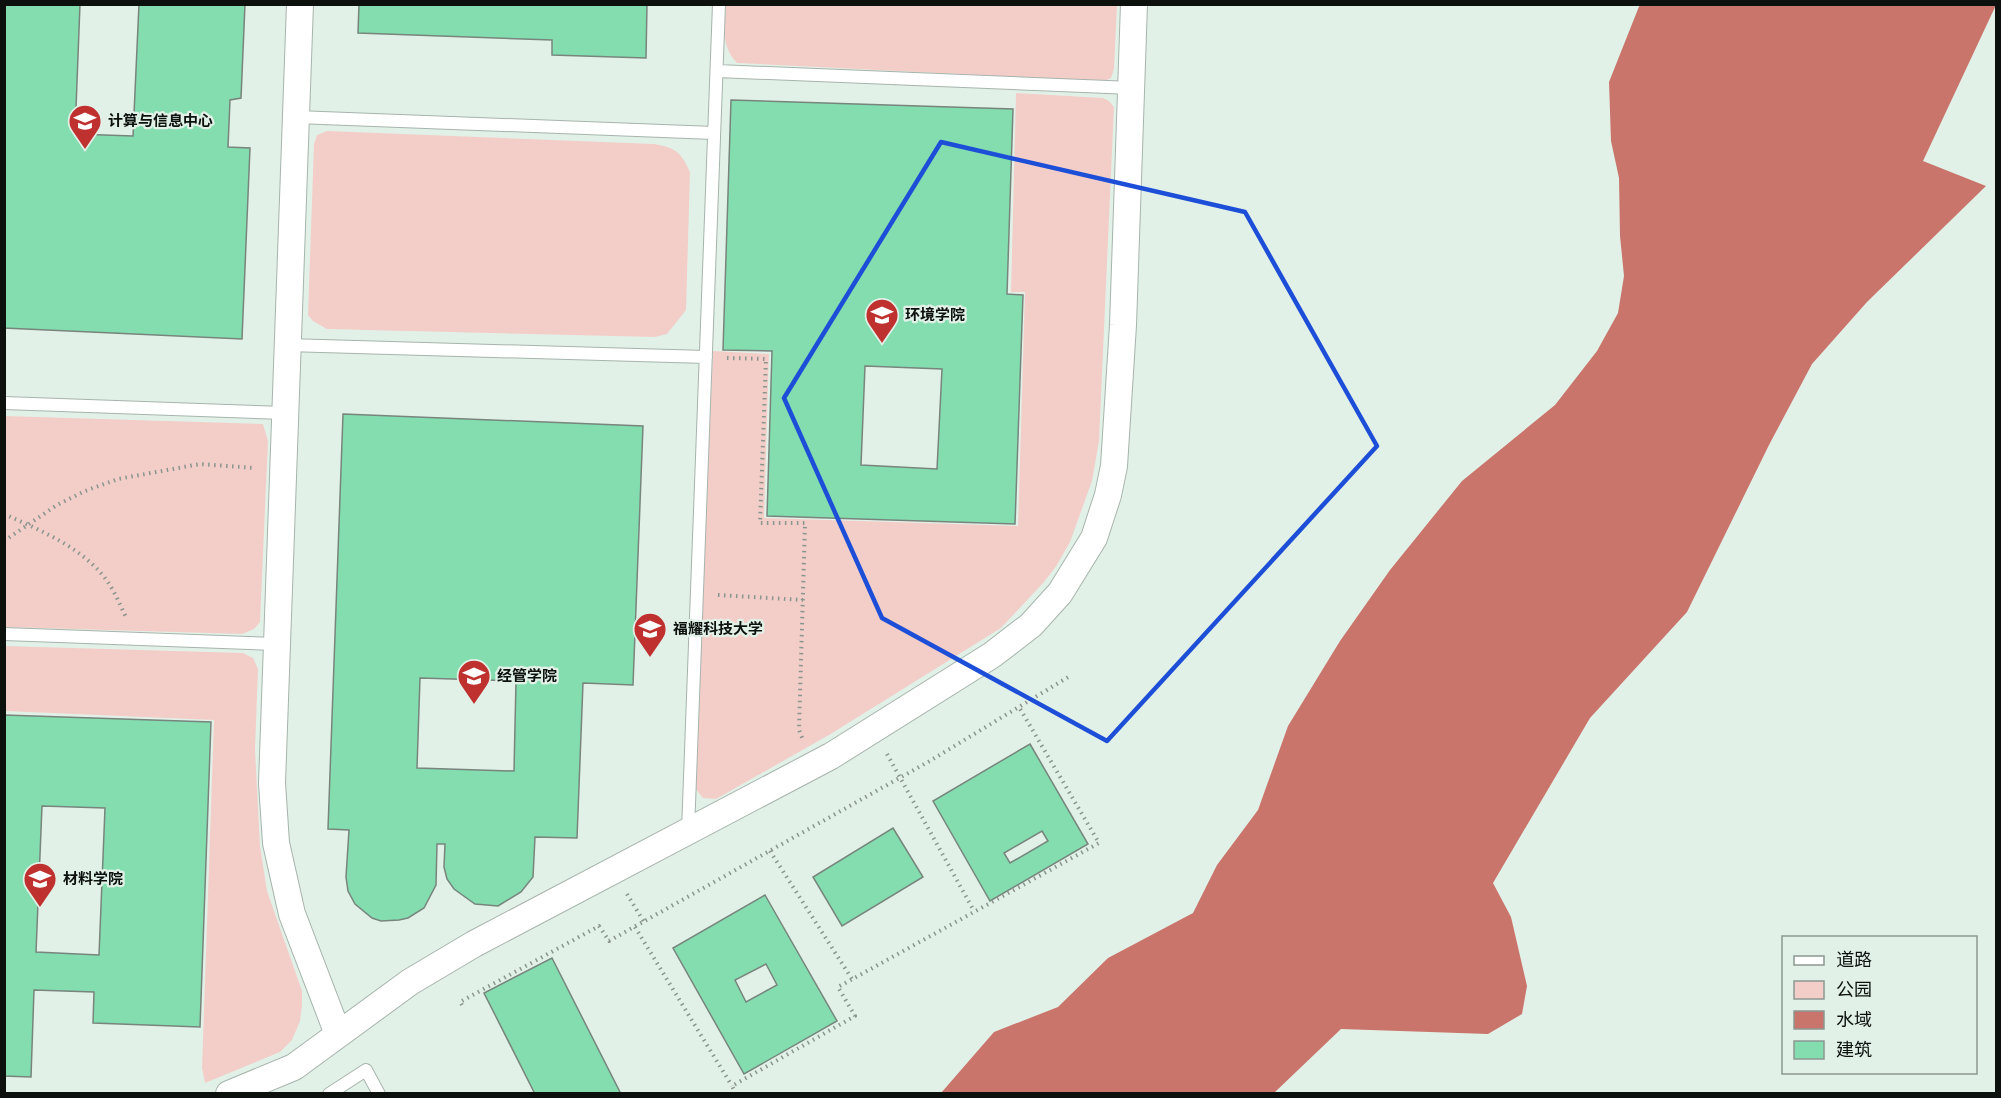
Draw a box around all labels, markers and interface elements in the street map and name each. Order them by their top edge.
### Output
school or university icon: 计算与信息中心 [67,103,103,150]
place label: 计算与信息中心 [108,110,213,130]
school or university icon: 环境学院 [864,297,900,344]
place label: 环境学院 [905,304,965,324]
school or university icon: 福耀科技大学 [632,611,668,658]
place label: 福耀科技大学 [673,618,763,638]
school or university icon: 经管学院 [456,658,492,705]
place label: 经管学院 [497,665,557,685]
school or university icon: 材料学院 [22,861,58,908]
place label: 材料学院 [63,868,123,888]
legend [1782,936,1977,1074]
text: 道路 [1836,947,1872,971]
text: 公园 [1836,977,1872,1001]
text: 水域 [1836,1007,1872,1031]
text: 建筑 [1836,1037,1872,1061]

